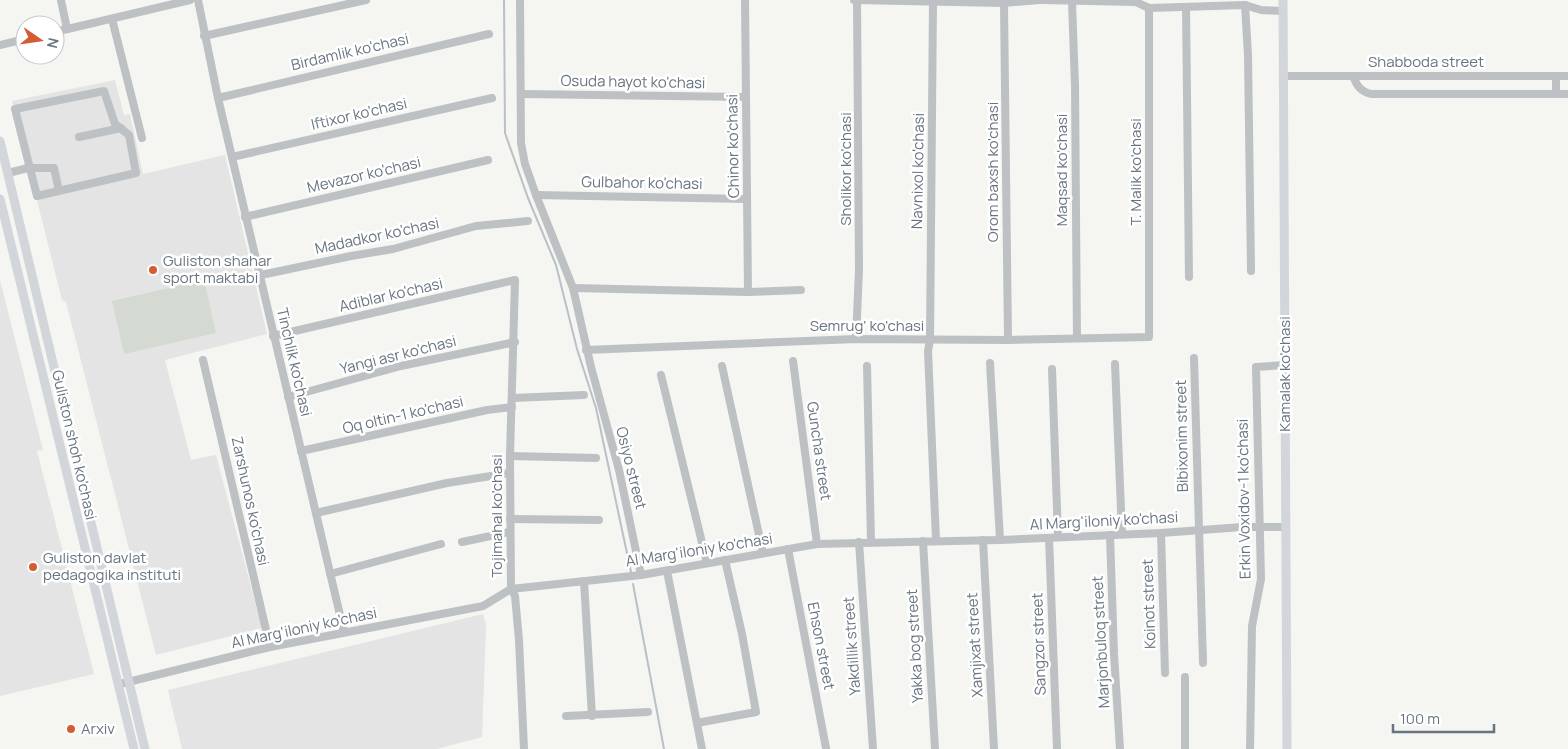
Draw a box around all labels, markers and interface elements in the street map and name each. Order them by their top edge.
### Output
north arrow [15,15,65,65]
street label: Birdamlik ko'chasi [289,28,411,75]
text: N [43,36,64,50]
street label: Shabboda street [1368,51,1484,72]
street label: Osuda hayot ko'chasi [560,70,706,93]
street label: Iftixor ko'chasi [309,92,409,135]
street label: Chinor ko'chasi [721,94,744,198]
street label: Orom baxsh ko'chasi [982,102,1003,242]
street label: Sholikor ko'chasi [835,112,856,226]
street label: Navnixol ko'chasi [906,113,929,229]
street label: Maqsad ko'chasi [1051,114,1072,226]
street label: T. Malik ko'chasi [1125,118,1146,226]
street label: Mevazor ko'chasi [305,151,423,198]
street label: Gulbahor ko'chasi [581,171,703,194]
street label: Madadkor ko'chasi [313,212,441,259]
place label: Guliston shahar sport maktabi [163,250,272,288]
marker: Guliston shahar sport maktabi [147,264,159,276]
street label: Adiblar ko'chasi [337,272,445,317]
street label: Tinchlik ko'chasi [272,306,317,418]
street label: Semrug' ko'chasi [810,315,924,336]
street label: Kamalak ko'chasi [1274,316,1295,432]
street label: Yangi asr ko'chasi [338,330,458,379]
street label: Guliston shoh ko'chasi [47,368,102,522]
street label: Bibixonim street [1170,380,1193,492]
street label: Oq oltin-1 ko'chasi [340,390,465,439]
street label: Guncha street [802,400,837,502]
street label: Erkin Voxidov-1 ko'chasi [1232,419,1255,579]
street label: Osiyo street [611,424,652,511]
street label: Zarshunos ko'chasi [227,434,274,567]
street label: Tojimahal ko'chasi [486,454,507,578]
street label: Al Marg'iloniy ko'chasi [1029,506,1179,535]
street label: Al Marg'iloniy ko'chasi [624,528,774,571]
place label: Guliston davlat pedagogika instituti [43,547,181,585]
street label: Koinot street [1136,559,1161,649]
marker: Guliston davlat pedagogika instituti [27,561,39,573]
street label: Marjonbuloq street [1087,575,1114,709]
street label: Yakka bog street [901,589,928,703]
street label: Xamjixat street [961,592,988,698]
street label: Sangzor street [1026,592,1051,696]
street label: Yakdillik street [838,596,865,696]
street label: Ehson street [803,600,840,691]
street label: Al Marg'iloniy ko'chasi [229,602,379,653]
scale bar [1393,702,1494,734]
text: 100 m [1400,708,1440,729]
place label: Arxiv [81,718,115,739]
marker: Arxiv [65,723,77,735]

